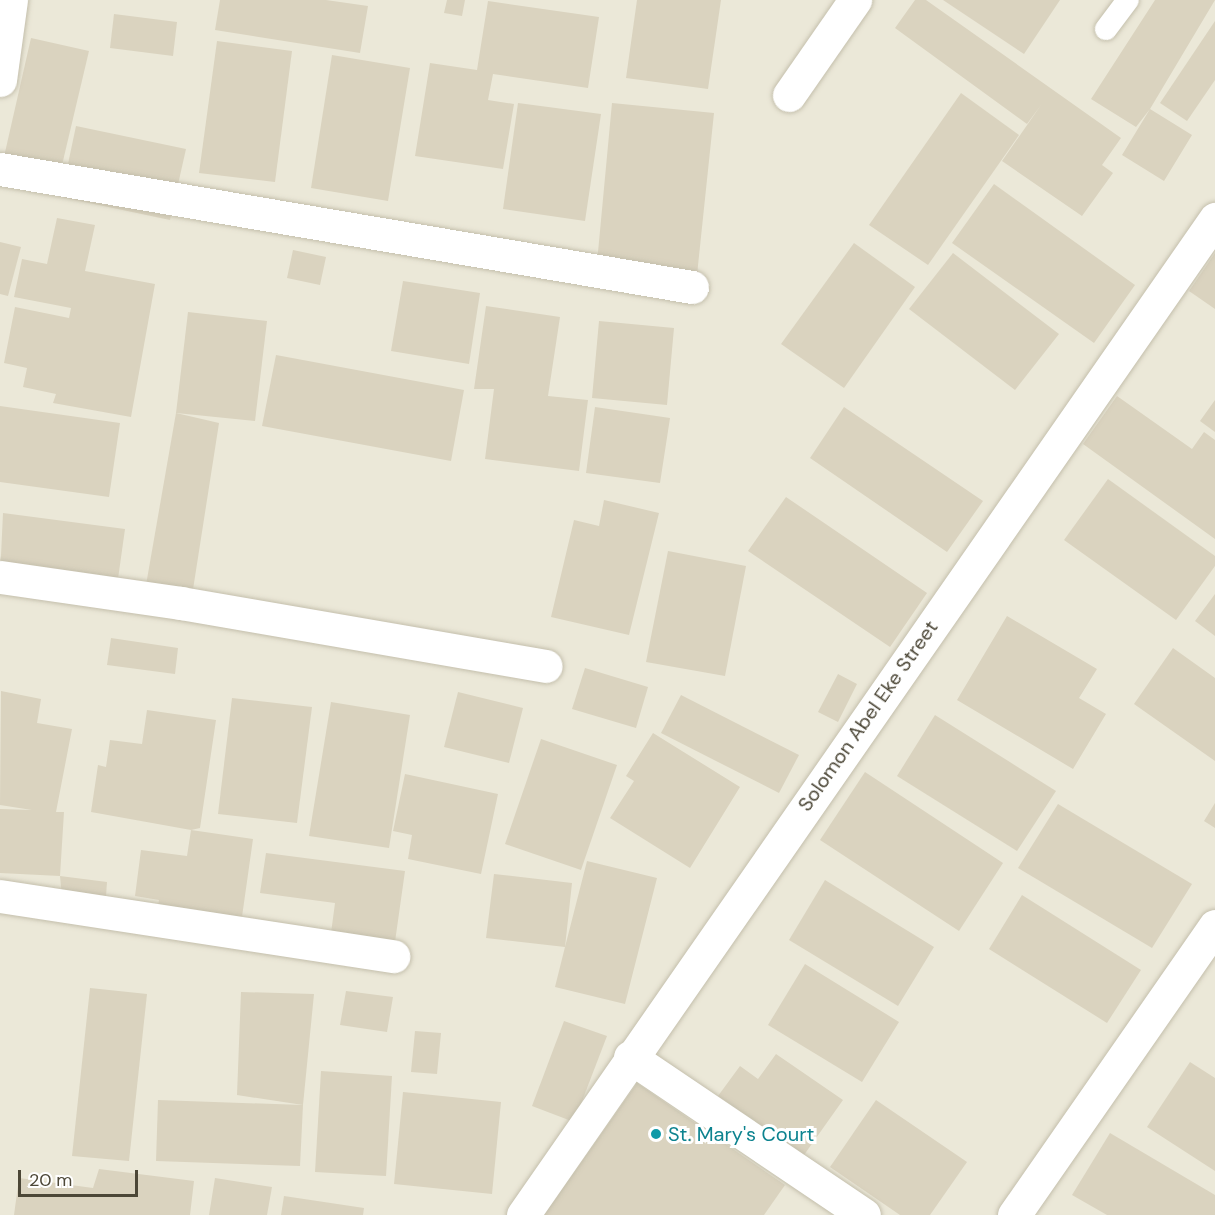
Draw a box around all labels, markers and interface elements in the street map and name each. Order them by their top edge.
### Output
street label: Solomon Abel Eke Street [793,616,943,816]
place label: St. Mary's Court [668,1122,814,1146]
marker: St. Mary's Court [649,1127,663,1141]
scale bar [21,1158,141,1196]
text: 20 m [29,1168,72,1192]

